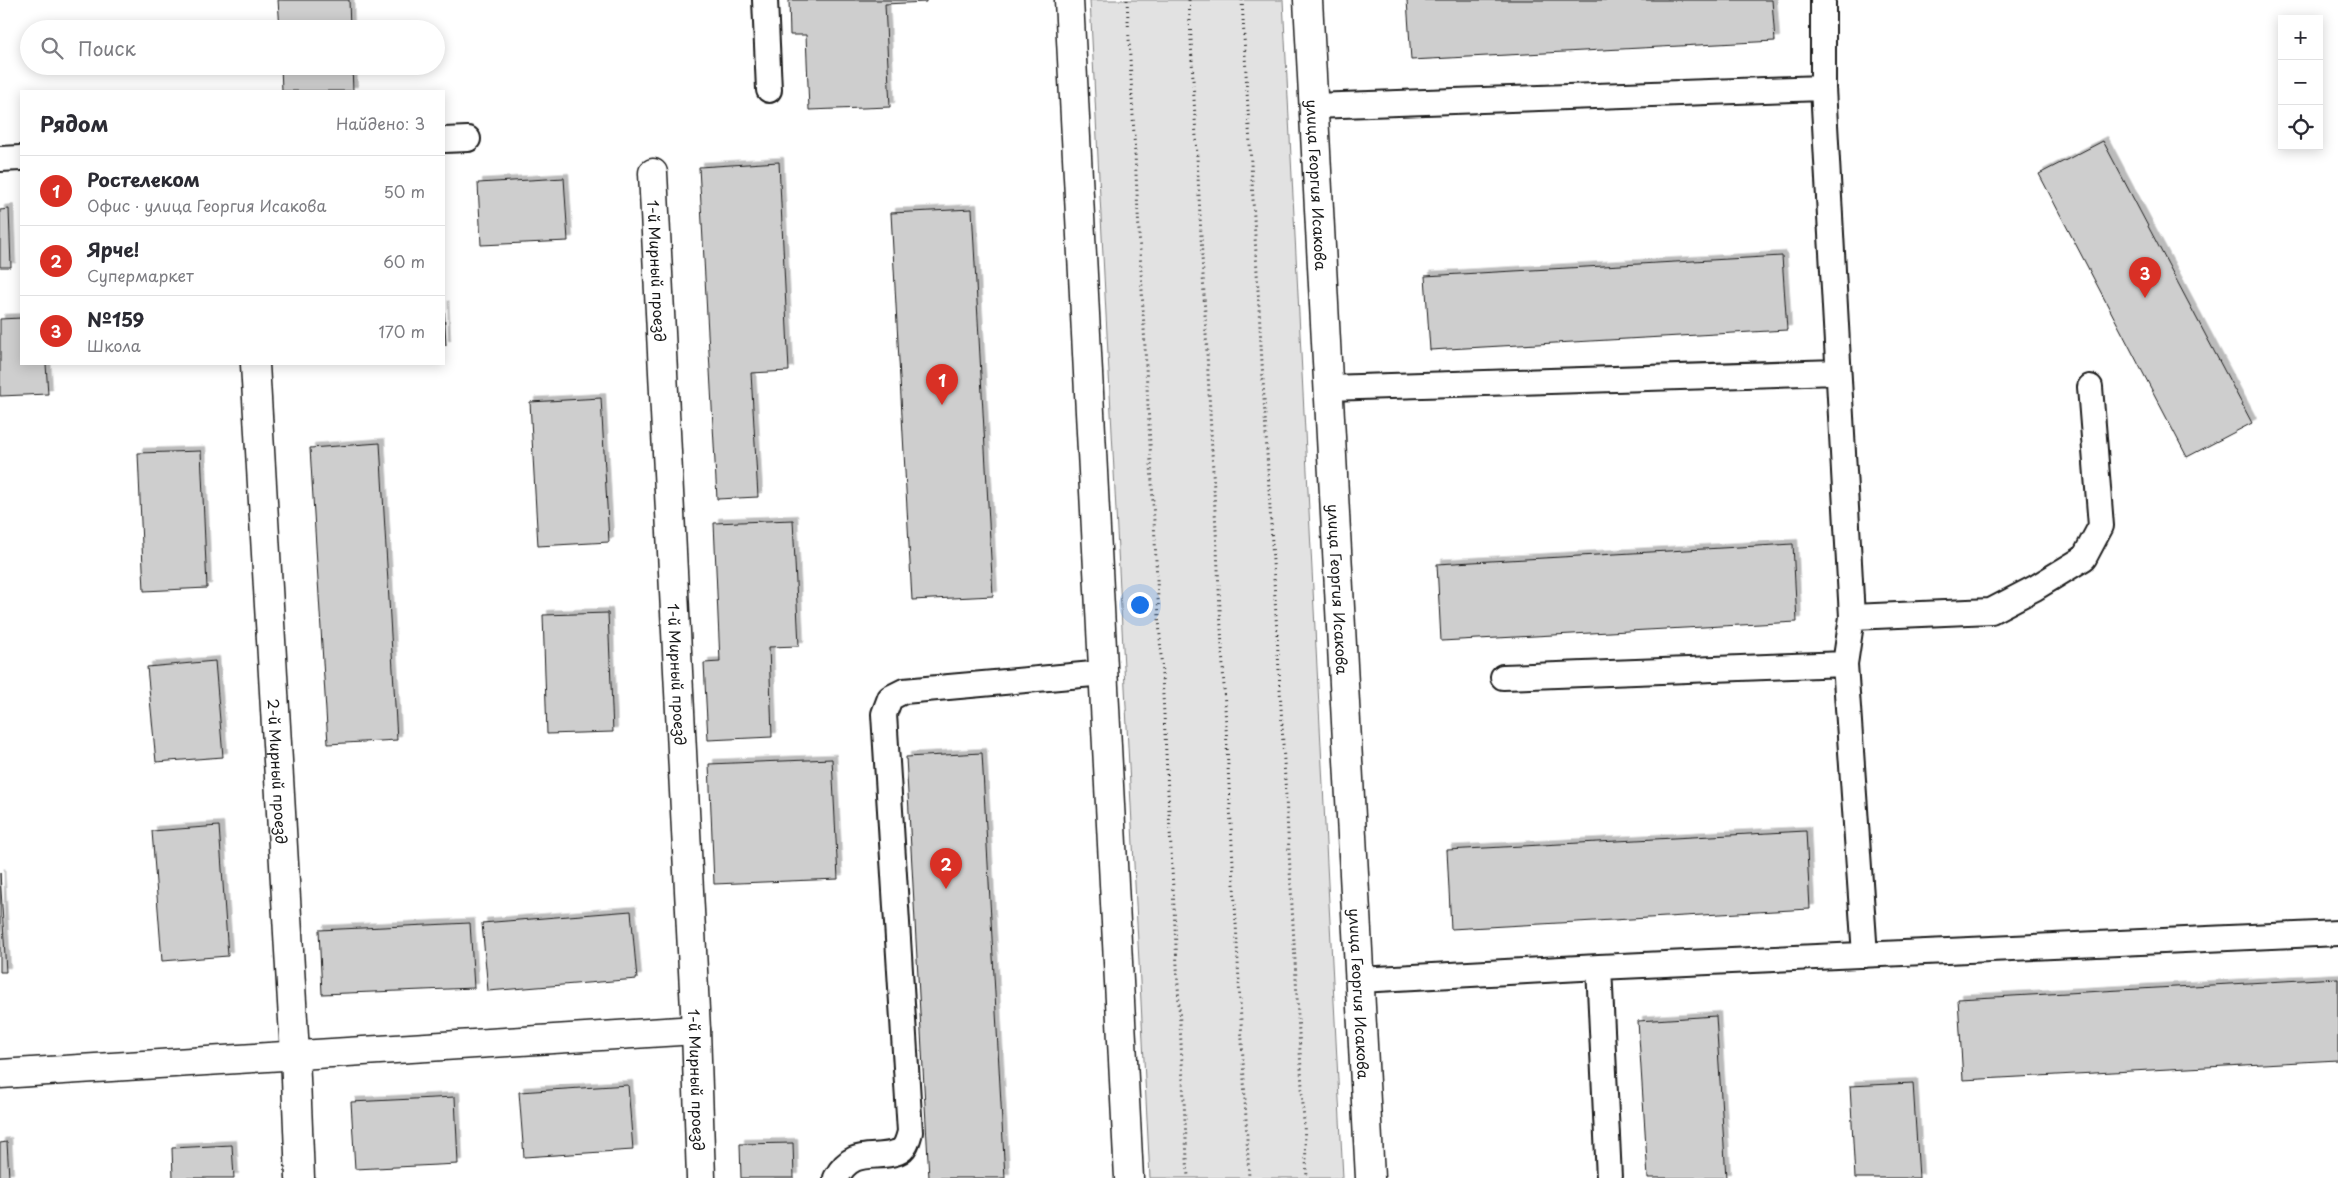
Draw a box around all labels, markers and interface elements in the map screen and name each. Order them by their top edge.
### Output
map controls [2278,15,2323,150]
button: + [2278,15,2323,60]
search box [20,20,445,75]
icon: search [38,34,66,62]
text: Поиск [78,34,136,62]
button: − [2278,60,2323,105]
street label: улица Георгия Исакова [1302,99,1334,271]
button: locate [2278,105,2323,150]
text: Рядом [40,107,108,139]
text: Найдено: 3 [336,111,425,135]
text: Ростелеком [87,165,200,193]
text: 1 [52,179,60,203]
text: 50 m [384,179,425,203]
text: Офис · улица Георгия Исакова [87,193,326,217]
street label: 1-й Мирный проезд [643,199,673,342]
text: Ярче! [87,235,139,263]
text: 2 [50,249,62,273]
text: 60 m [383,249,425,273]
pin: 3 [2129,257,2161,298]
text: Супермаркет [87,263,194,287]
text: №159 [87,305,144,333]
text: 3 [51,319,61,343]
text: 170 m [379,319,425,343]
text: Школа [87,333,141,357]
pin: 1 [926,364,958,405]
street label: улица Георгия Исакова [1323,503,1355,676]
your location [1127,592,1153,618]
street label: 1-й Мирный проезд [663,603,693,746]
street label: 2-й Мирный проезд [263,698,294,845]
pin: 2 [930,848,962,889]
street label: улица Георгия Исакова [1344,908,1376,1080]
street label: 1-й Мирный проезд [683,1008,712,1151]

